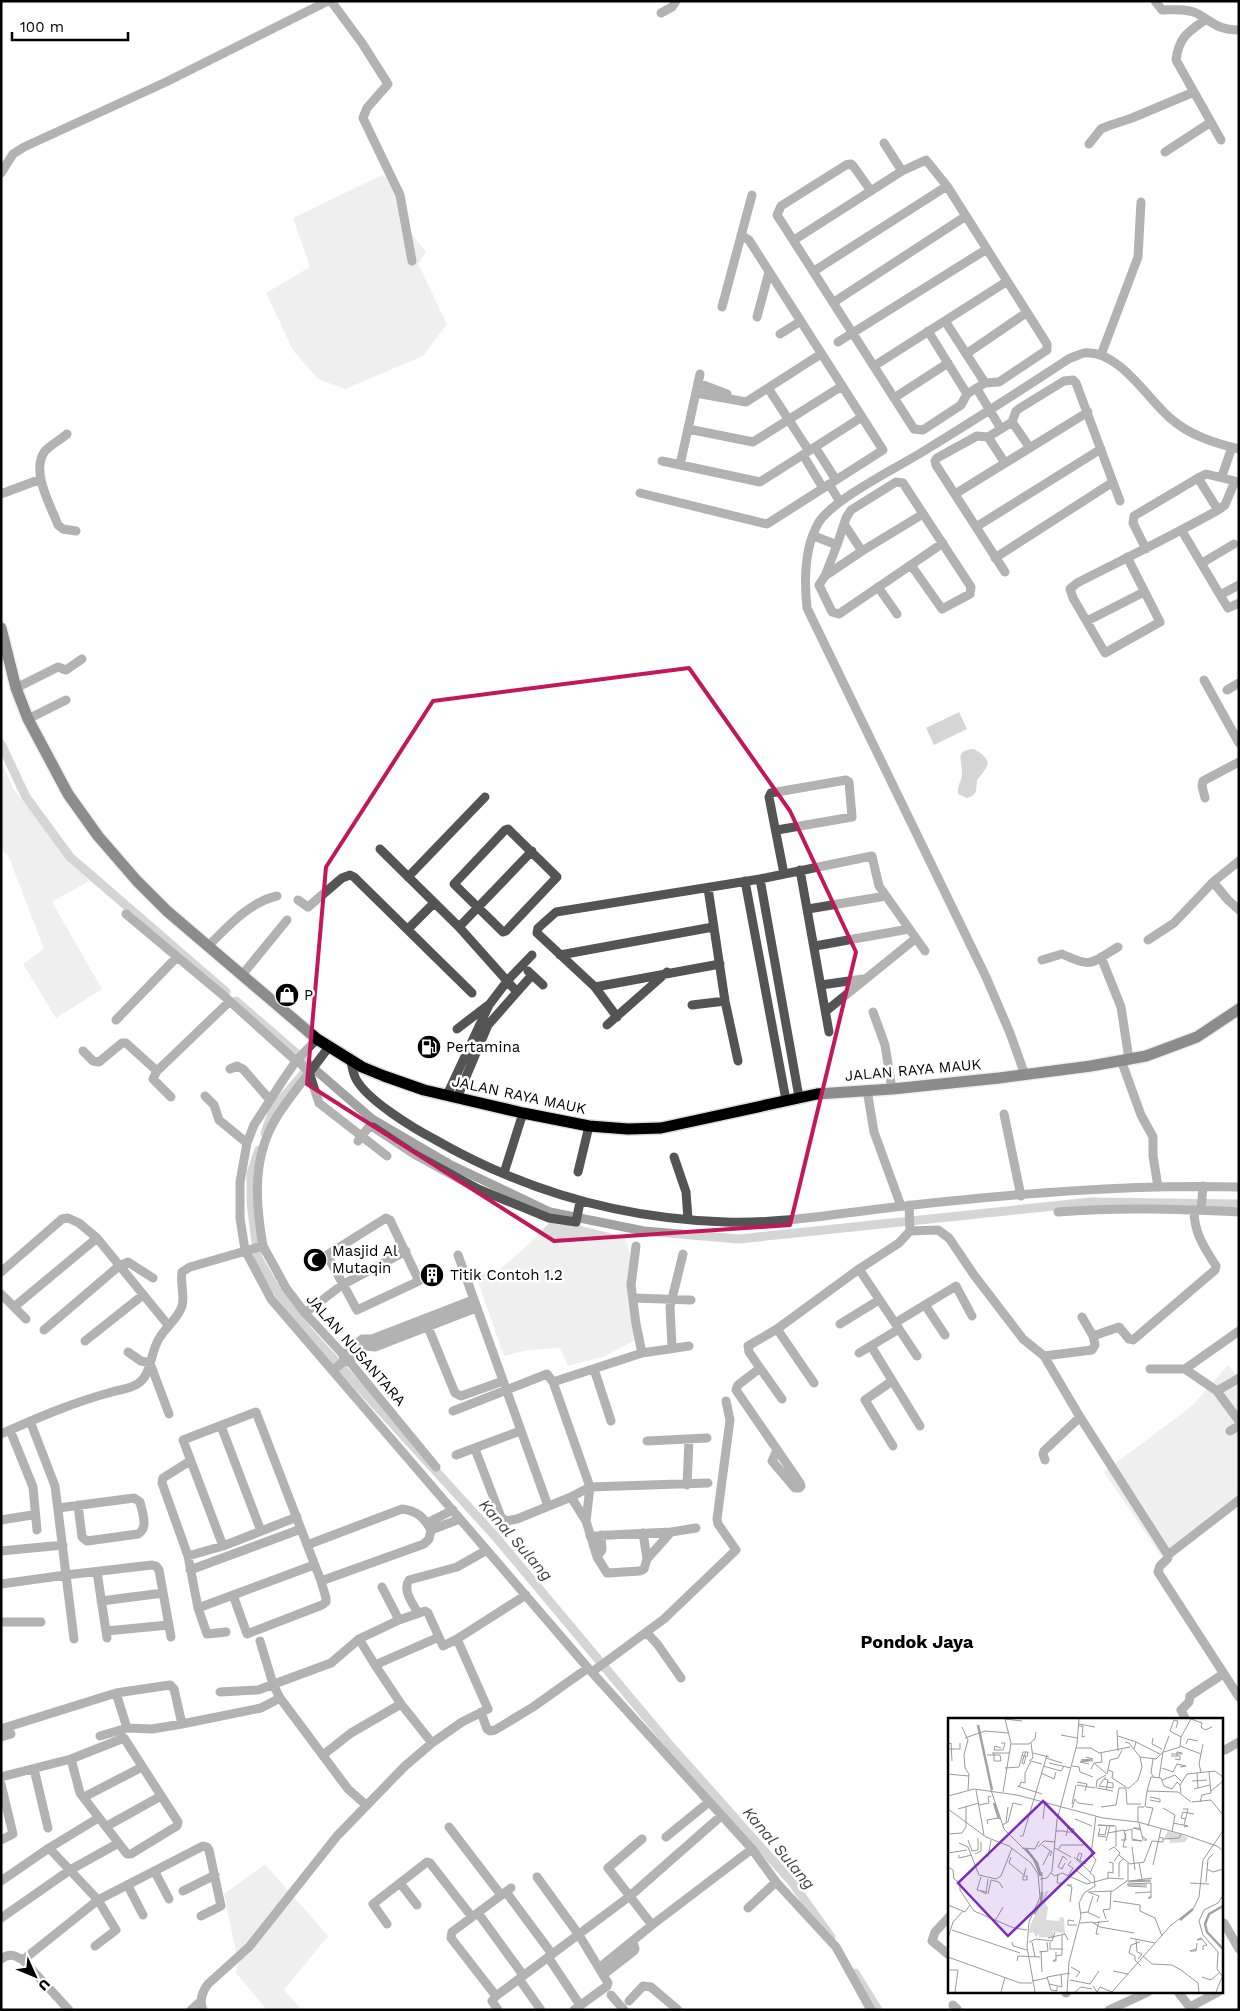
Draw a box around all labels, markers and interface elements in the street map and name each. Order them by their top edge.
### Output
scale bar [12,10,129,42]
text: 100 m [20,18,64,36]
shop icon: P [274,982,300,1008]
place label: P [304,986,313,1004]
fuel station icon: Pertamina [416,1034,442,1060]
place label: Pertamina [446,1038,521,1056]
street label: JALAN RAYA MAUK [844,1055,982,1085]
street label: JALAN RAYA MAUK [450,1072,588,1118]
place label: Masjid Al Mutaqin [332,1242,398,1277]
mosque icon: Masjid Al Mutaqin [302,1247,328,1273]
building icon: Titik Contoh 1.2 [419,1262,445,1288]
place label: Titik Contoh 1.2 [450,1266,563,1284]
street label: JALAN NUSANTARA [302,1290,410,1410]
water label: Kanal Sulang [475,1495,557,1585]
district label: Pondok Jaya [861,1631,974,1652]
inset map [948,1718,1222,1994]
water label: Kanal Sulang [739,1803,819,1893]
north arrow [10,1951,60,2001]
text: U [35,1976,54,1994]

